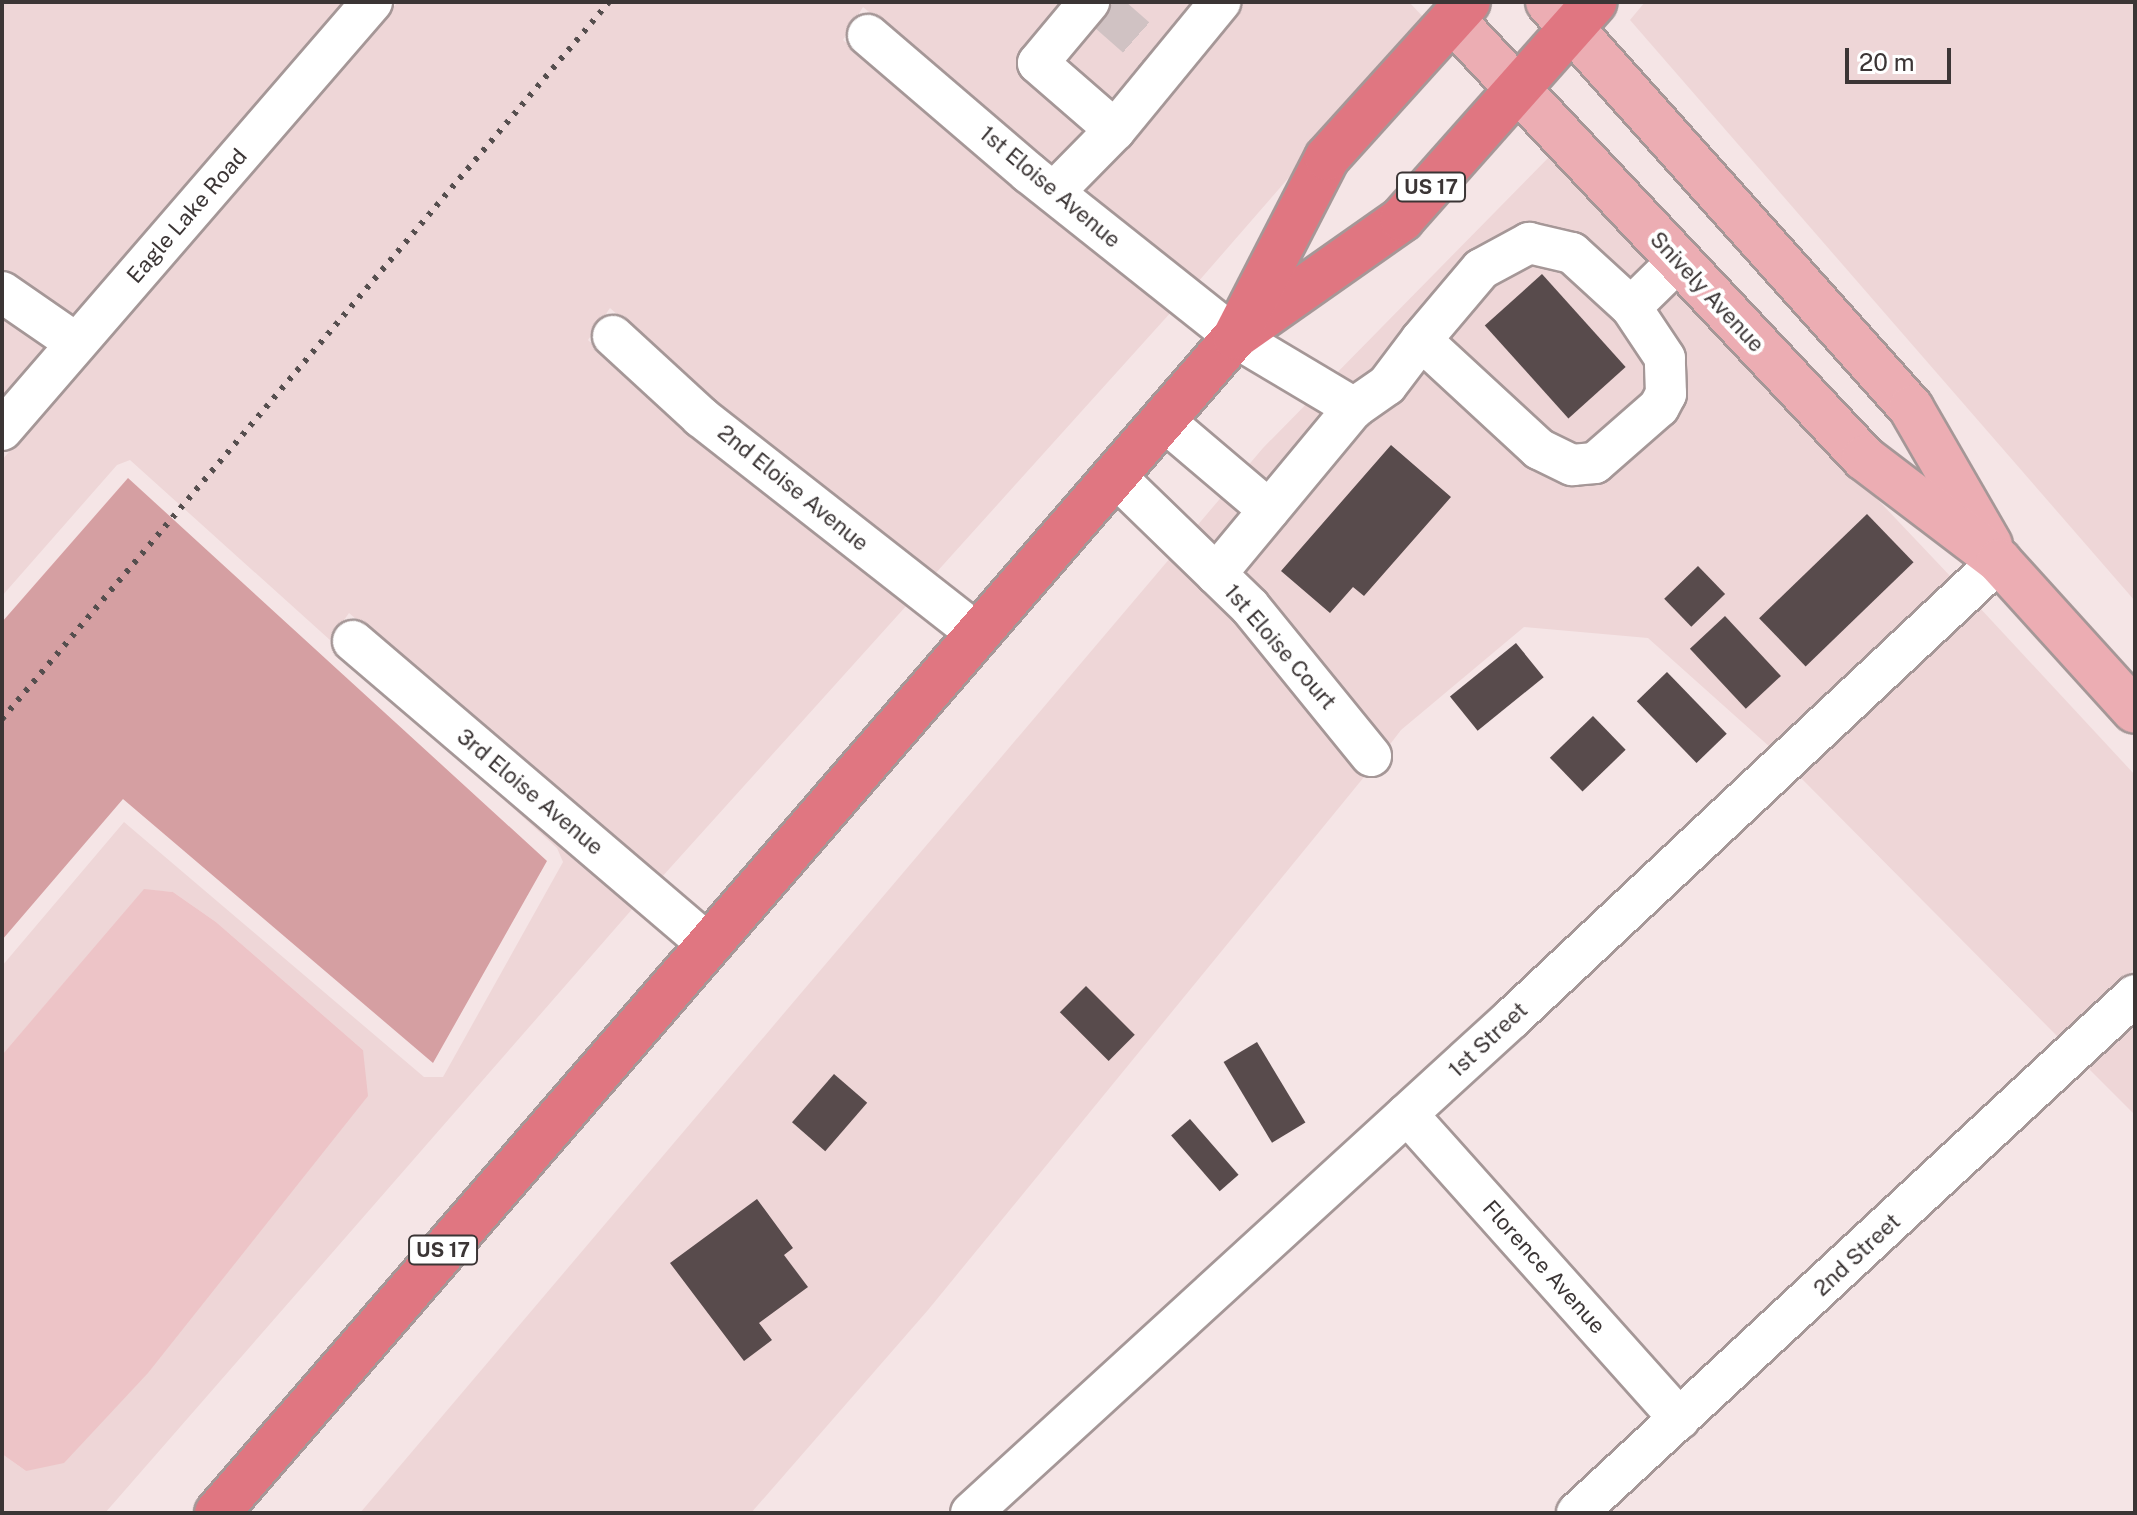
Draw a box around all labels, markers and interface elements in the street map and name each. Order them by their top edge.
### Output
scale bar [1849,32,1955,82]
text: 20 m [1859,48,1915,76]
street label: 1st Eloise Avenue [974,120,1126,254]
street label: Eagle Lake Road [121,143,253,289]
road number: US 17 [1395,171,1467,203]
street label: Snively Avenue [1644,226,1770,358]
street label: 2nd Eloise Avenue [712,419,874,557]
street label: 1st Eloise Court [1218,579,1342,715]
street label: 3rd Eloise Avenue [452,723,608,861]
street label: 1st Street [1443,997,1533,1083]
street label: Florence Avenue [1477,1195,1611,1339]
street label: 2nd Street [1808,1208,1906,1302]
road number: US 17 [407,1234,479,1266]

